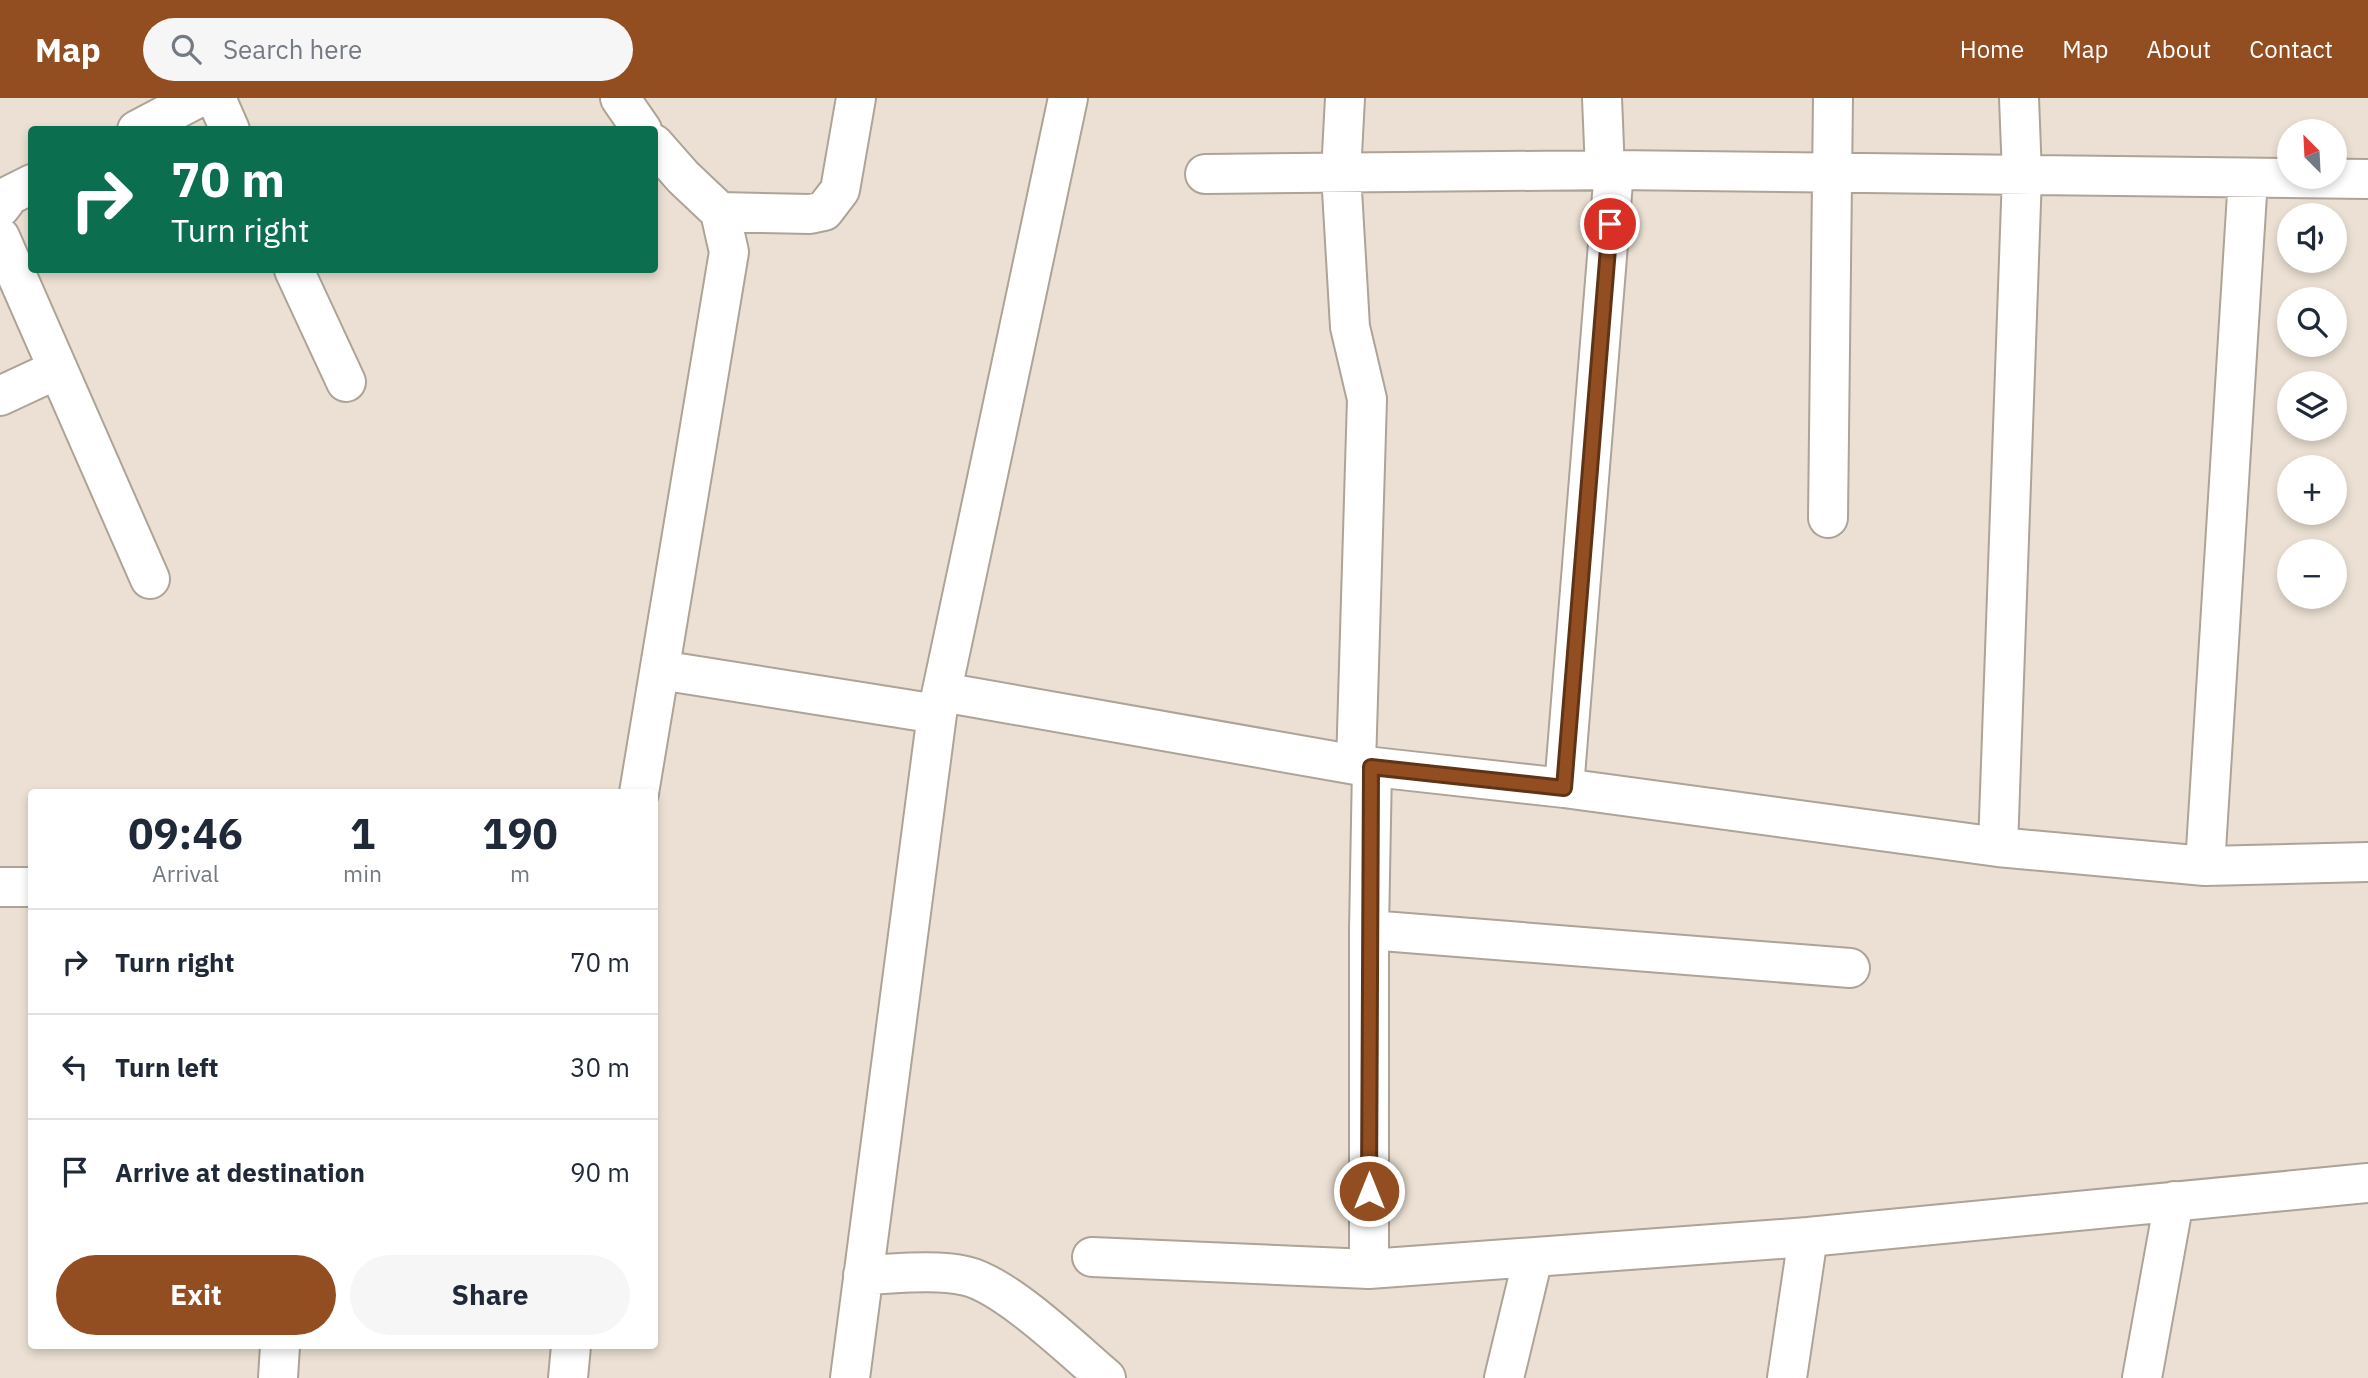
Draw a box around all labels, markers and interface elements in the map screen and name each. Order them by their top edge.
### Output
search box [143,18,633,81]
text: Map [35,28,101,71]
icon: search [167,30,205,68]
text: Search here [223,32,362,66]
text: Home [1960,33,2024,65]
text: Map [2062,33,2108,65]
text: About [2146,33,2211,65]
text: Contact [2249,33,2333,65]
north arrow [2277,119,2347,189]
map controls [2277,119,2347,609]
text: 70 m [171,147,285,210]
icon: right [56,154,147,245]
pin [1580,194,1640,254]
button: sound [2277,203,2347,273]
icon: arrive [1591,205,1629,243]
text: Turn right [171,209,309,251]
button: search [2277,287,2347,357]
button: layers [2277,371,2347,441]
button: + [2277,455,2347,525]
button: − [2277,539,2347,609]
text: 09:46 [128,806,243,861]
text: 1 [350,806,375,861]
text: 190 [482,806,558,861]
text: Arrival [152,858,219,888]
text: min [343,858,382,888]
text: m [510,858,530,888]
icon: right [56,943,94,981]
text: Turn right [115,945,234,979]
text: 70 m [570,945,630,979]
icon: left [56,1048,94,1086]
text: Turn left [115,1050,218,1084]
text: 30 m [570,1050,630,1084]
icon: arrive [56,1153,94,1191]
position arrow [1332,1154,1406,1228]
text: Arrive at destination [115,1155,365,1189]
text: 90 m [570,1155,630,1189]
button: Exit [56,1255,336,1335]
button: Share [350,1255,630,1335]

